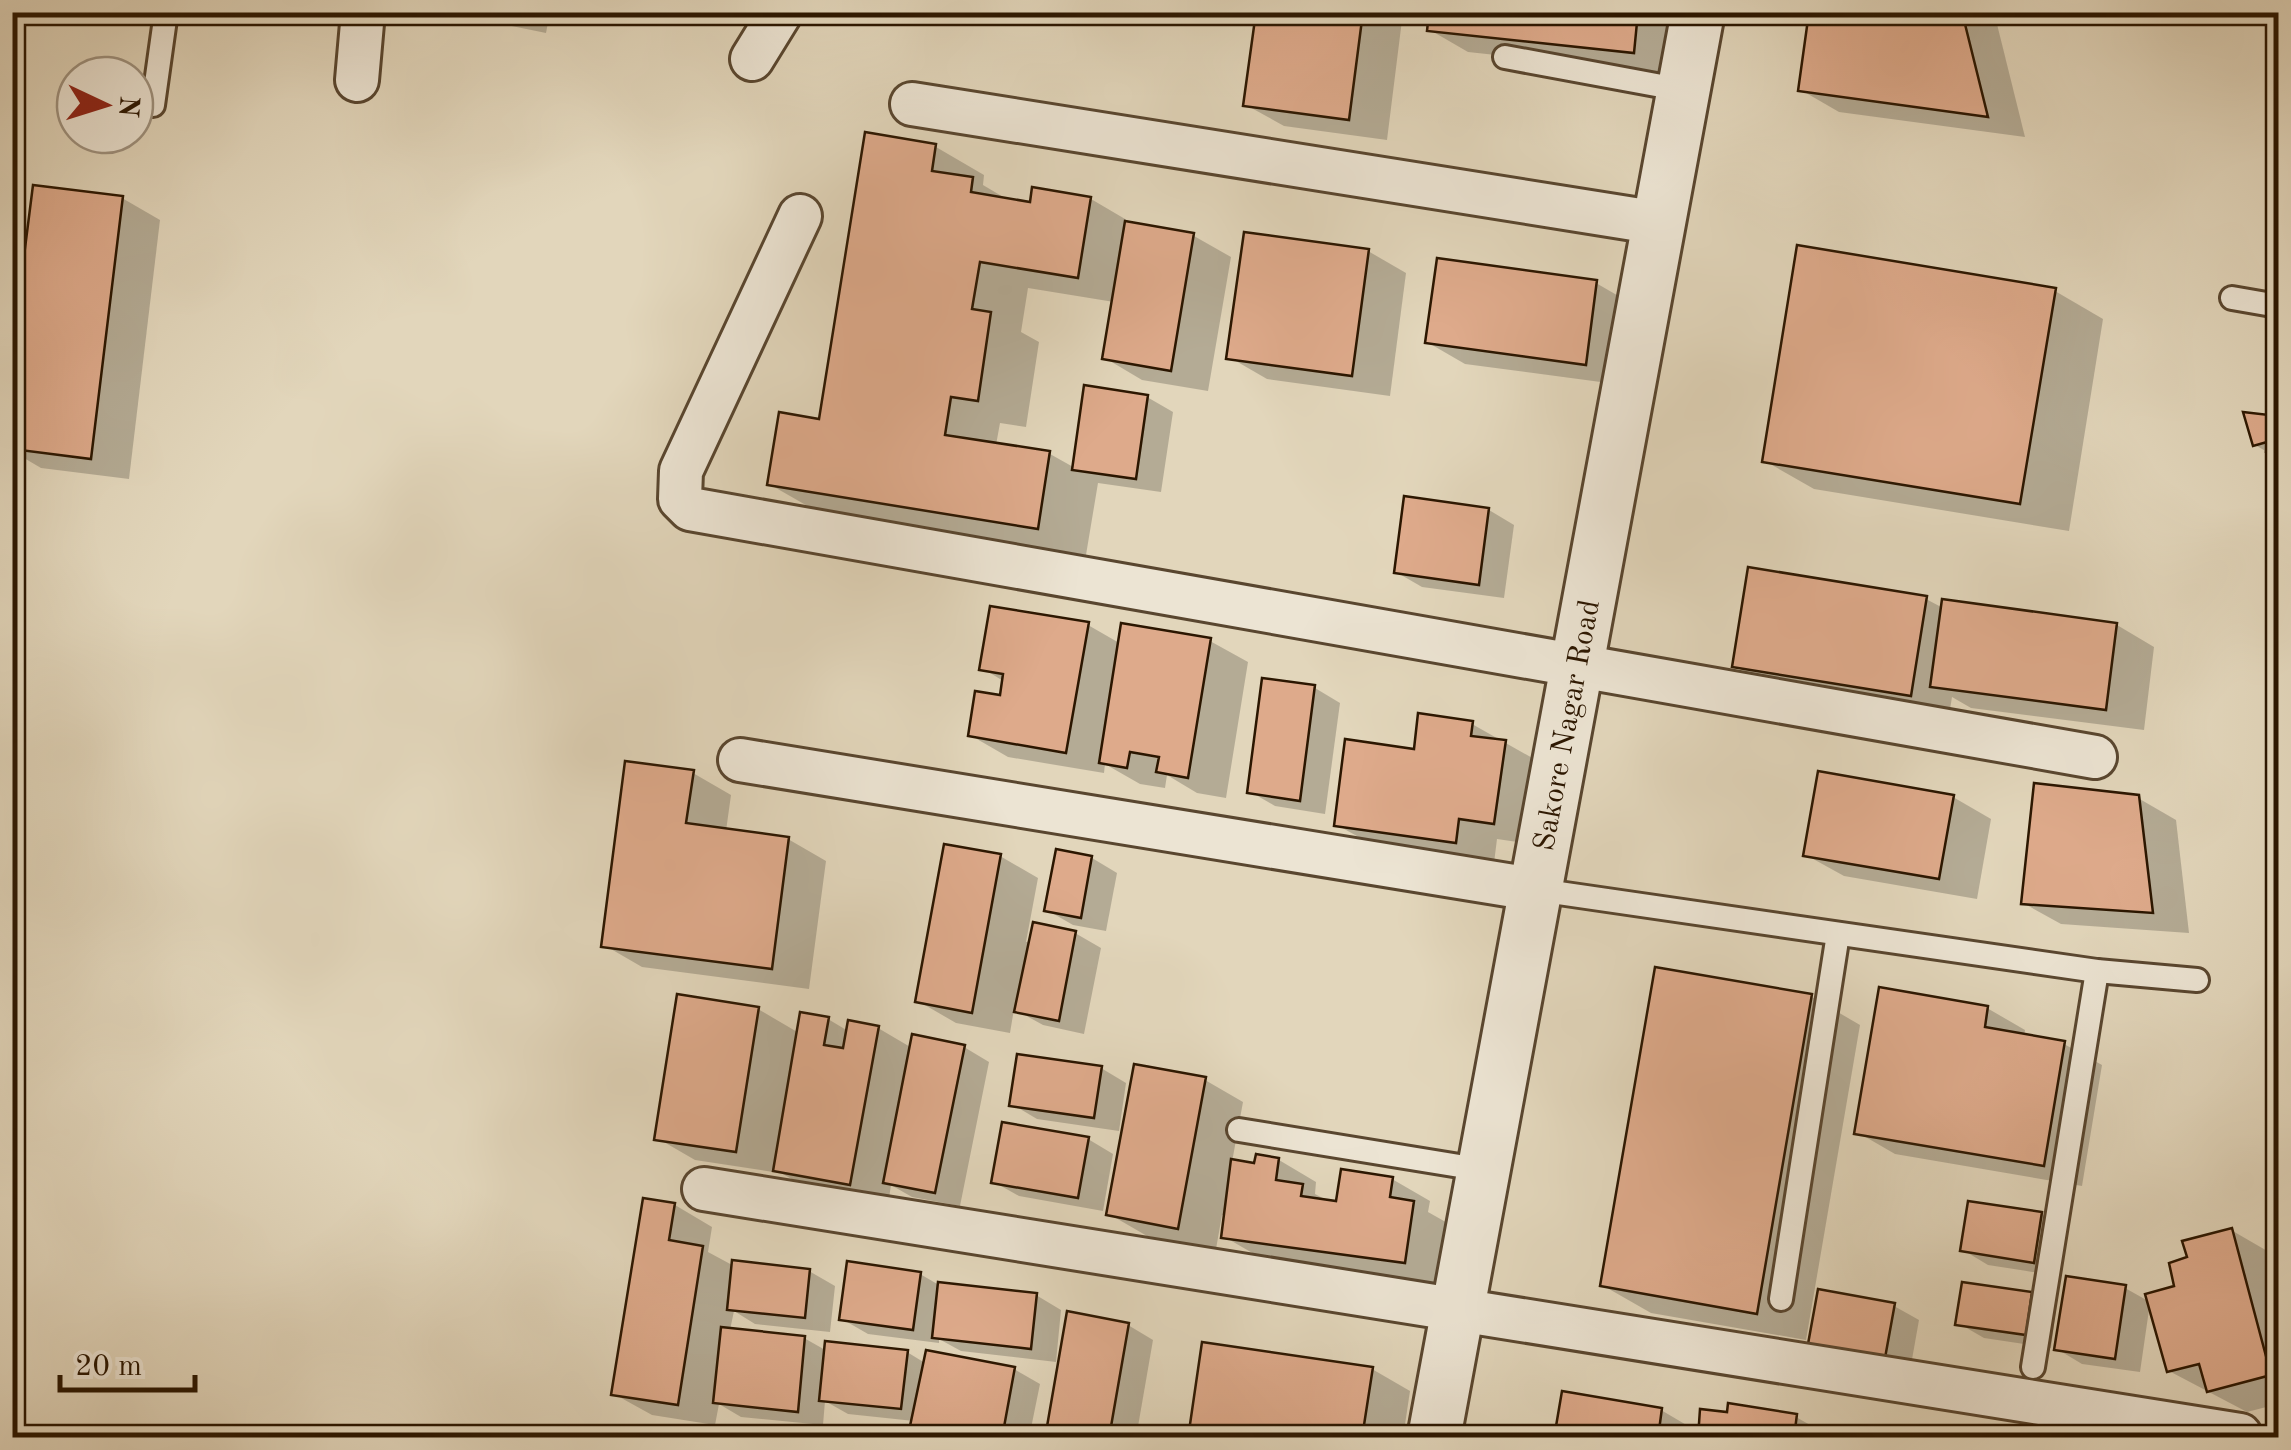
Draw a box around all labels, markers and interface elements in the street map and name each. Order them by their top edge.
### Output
north arrow [55,55,155,155]
text: N [112,95,142,119]
street label: Sakore Nagar Road [1530,597,1606,854]
scale bar [60,1330,195,1392]
text: 20 m [75,1352,142,1382]

